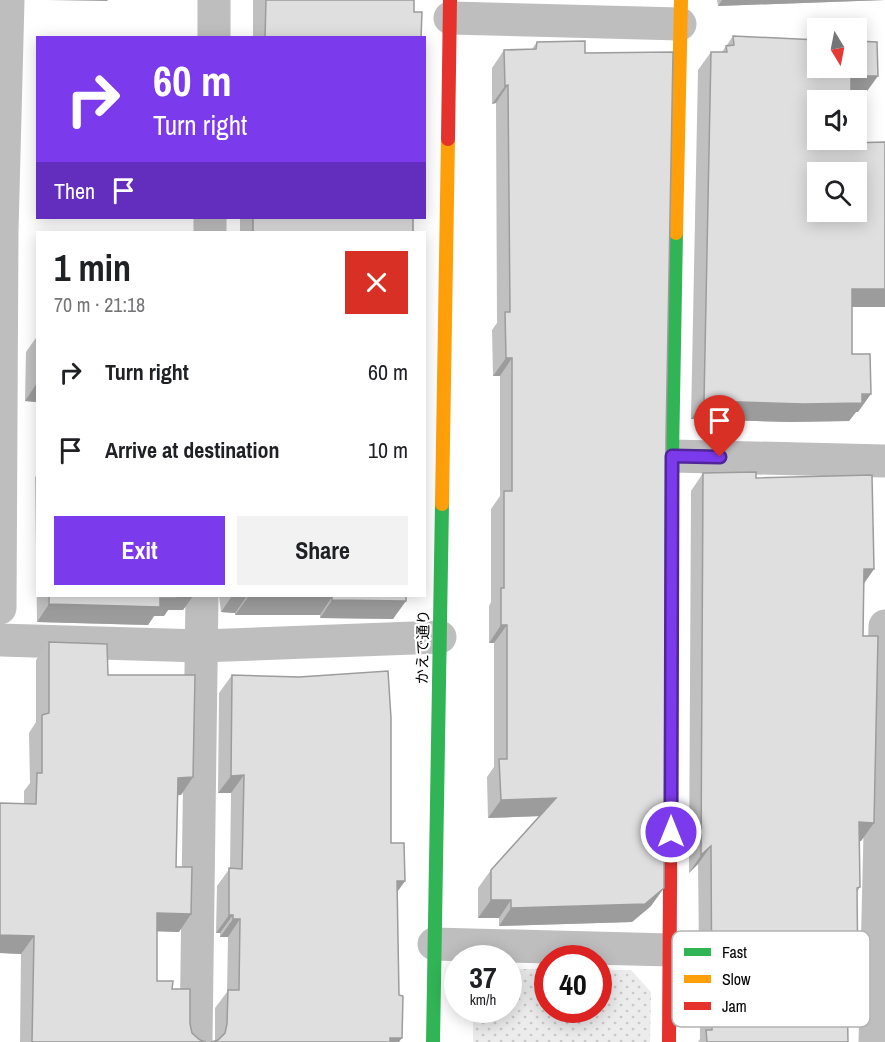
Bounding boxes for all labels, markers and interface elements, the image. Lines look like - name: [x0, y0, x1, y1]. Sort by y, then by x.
- north arrow: [807, 18, 867, 78]
- map controls: [807, 18, 867, 222]
- text: 60 m: [153, 53, 232, 109]
- icon: right: [54, 60, 132, 138]
- button: sound: [807, 90, 867, 150]
- text: Turn right: [153, 107, 247, 143]
- button: search: [807, 162, 867, 222]
- icon: arrive: [107, 174, 140, 207]
- text: Then: [54, 176, 95, 206]
- text: 1 min: [54, 244, 131, 292]
- button: close: [345, 251, 408, 314]
- text: 70 m · 21:18: [54, 291, 145, 318]
- icon: right: [54, 356, 87, 389]
- text: Turn right: [105, 357, 189, 387]
- text: 60 m: [368, 357, 408, 387]
- pin: [694, 395, 745, 457]
- icon: arrive: [703, 404, 736, 437]
- icon: arrive: [54, 434, 87, 467]
- text: Arrive at destination: [105, 435, 279, 465]
- text: 10 m: [368, 435, 408, 465]
- button: Exit: [54, 516, 225, 585]
- button: Share: [237, 516, 408, 585]
- street label: かえで通り: [411, 610, 434, 684]
- position arrow: [639, 800, 703, 864]
- legend: [672, 931, 870, 1027]
- text: Fast: [722, 941, 747, 963]
- speed limit sign: 40: [534, 945, 612, 1023]
- text: 37: [469, 957, 497, 997]
- text: Slow: [722, 968, 751, 990]
- text: km/h: [470, 989, 496, 1010]
- text: Jam: [722, 995, 747, 1017]

